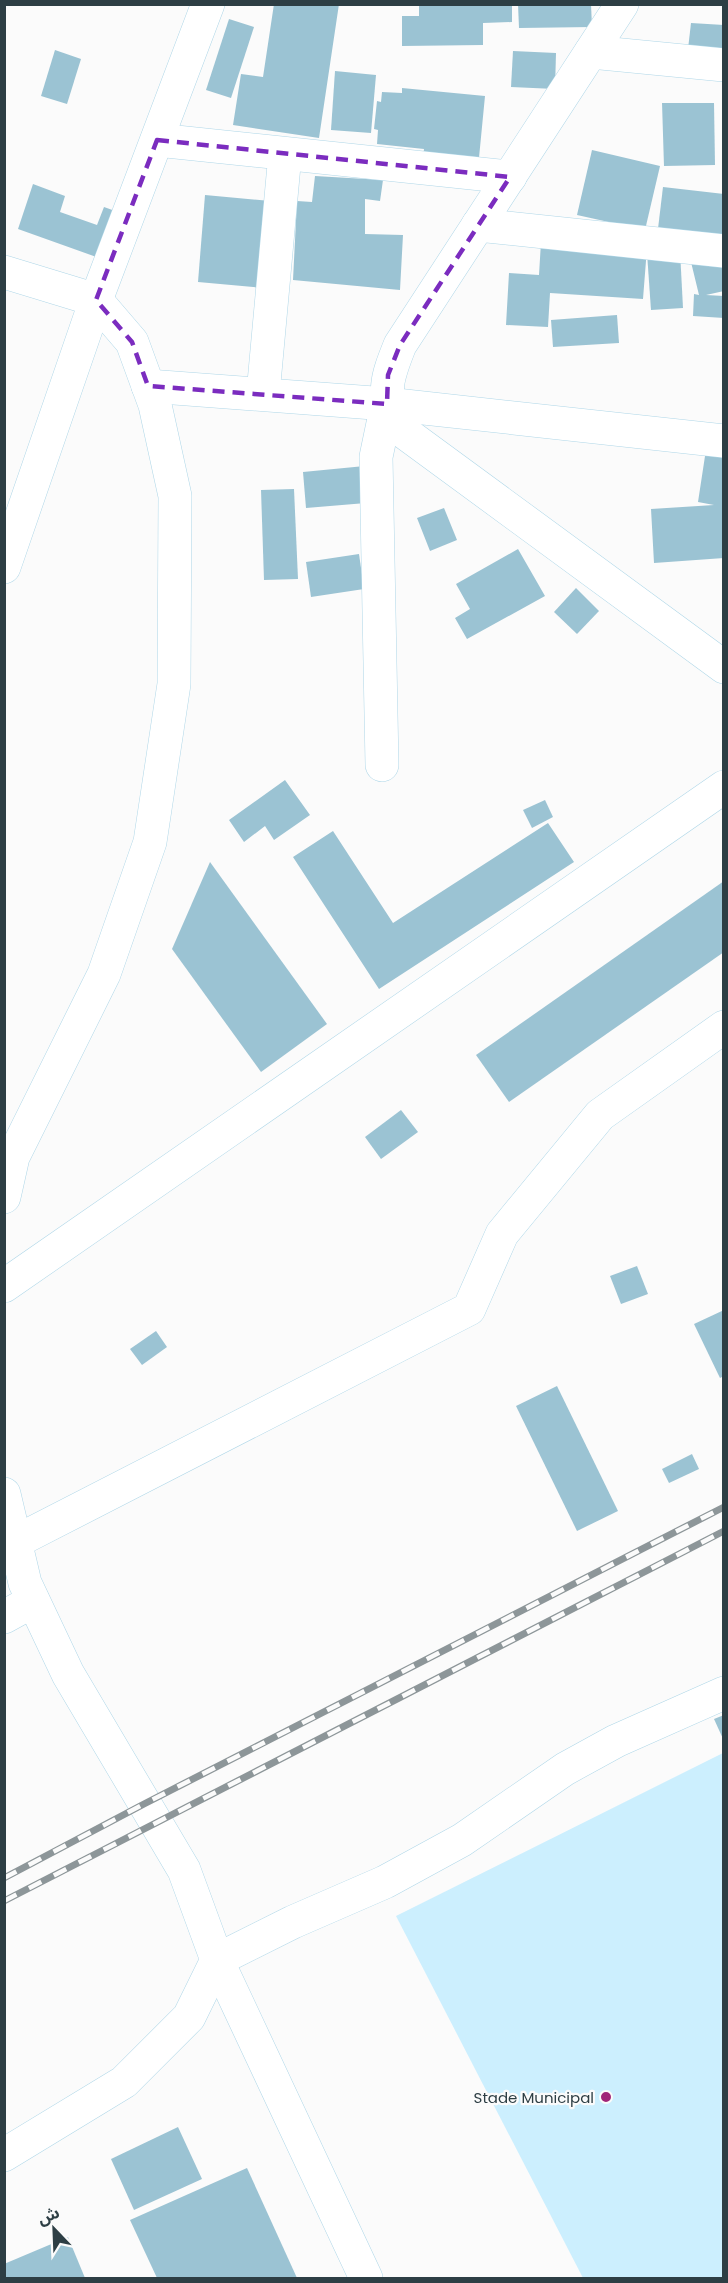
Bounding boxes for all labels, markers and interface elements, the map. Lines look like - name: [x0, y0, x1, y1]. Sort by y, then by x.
- place label: Stade Municipal: [474, 2087, 594, 2108]
- marker: Stade Municipal: [599, 2090, 613, 2104]
- north arrow: [24, 2199, 84, 2259]
- text: ش: [34, 2201, 63, 2231]

